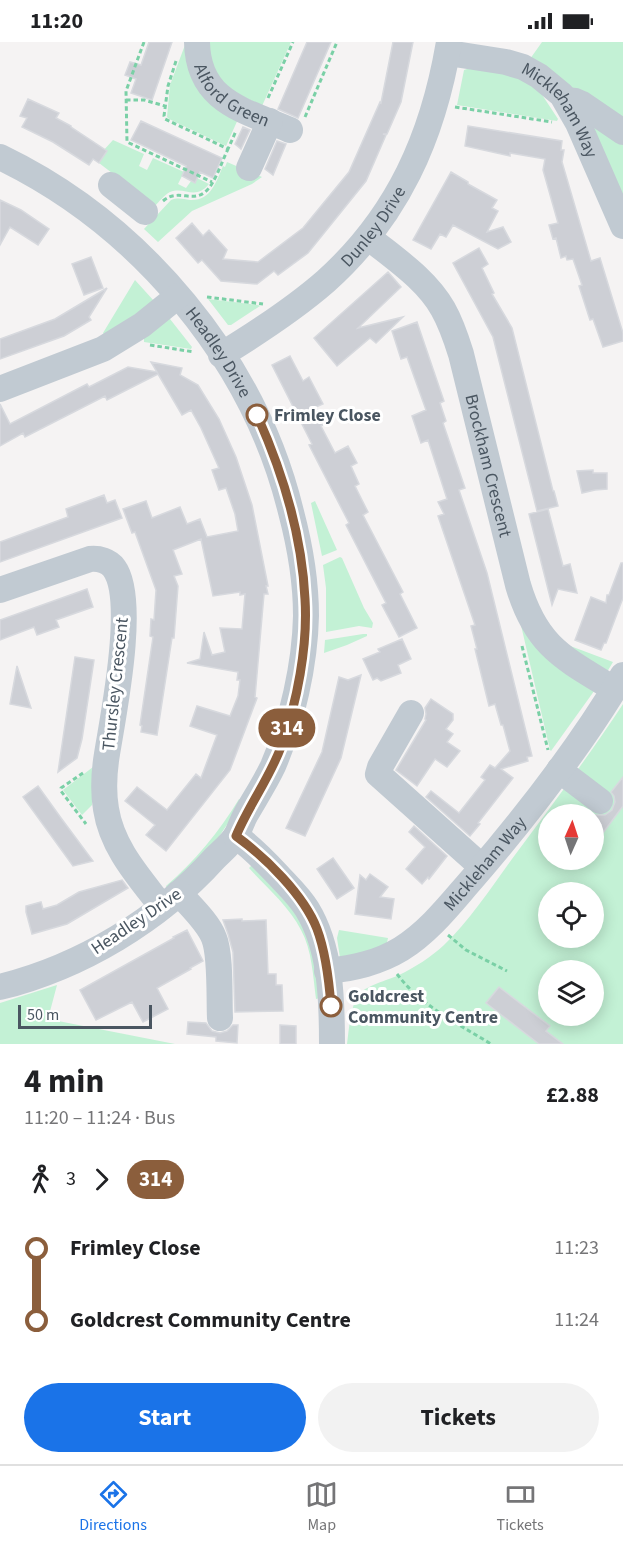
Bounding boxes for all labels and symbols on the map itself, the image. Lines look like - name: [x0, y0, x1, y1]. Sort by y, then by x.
- street label: Mickleham Way: [517, 57, 604, 162]
- street label: Alford Green: [187, 60, 273, 133]
- street label: Dunley Drive: [335, 182, 412, 273]
- street label: Headley Drive: [179, 302, 257, 402]
- street label: Brockham Crescent: [458, 391, 518, 540]
- place label: Frimley Close: [274, 403, 381, 428]
- marker: Frimley Close: [246, 404, 268, 426]
- street label: Thursley Crescent: [96, 616, 135, 752]
- line badge: 314: [252, 708, 322, 748]
- north arrow: [538, 804, 604, 870]
- street label: Mickleham Way: [438, 811, 533, 917]
- street label: Headley Drive: [86, 882, 186, 961]
- place label: Goldcrest Community Centre: [348, 984, 498, 1030]
- marker: Goldcrest Community Centre: [320, 995, 342, 1017]
- scale bar: [18, 1002, 152, 1030]

